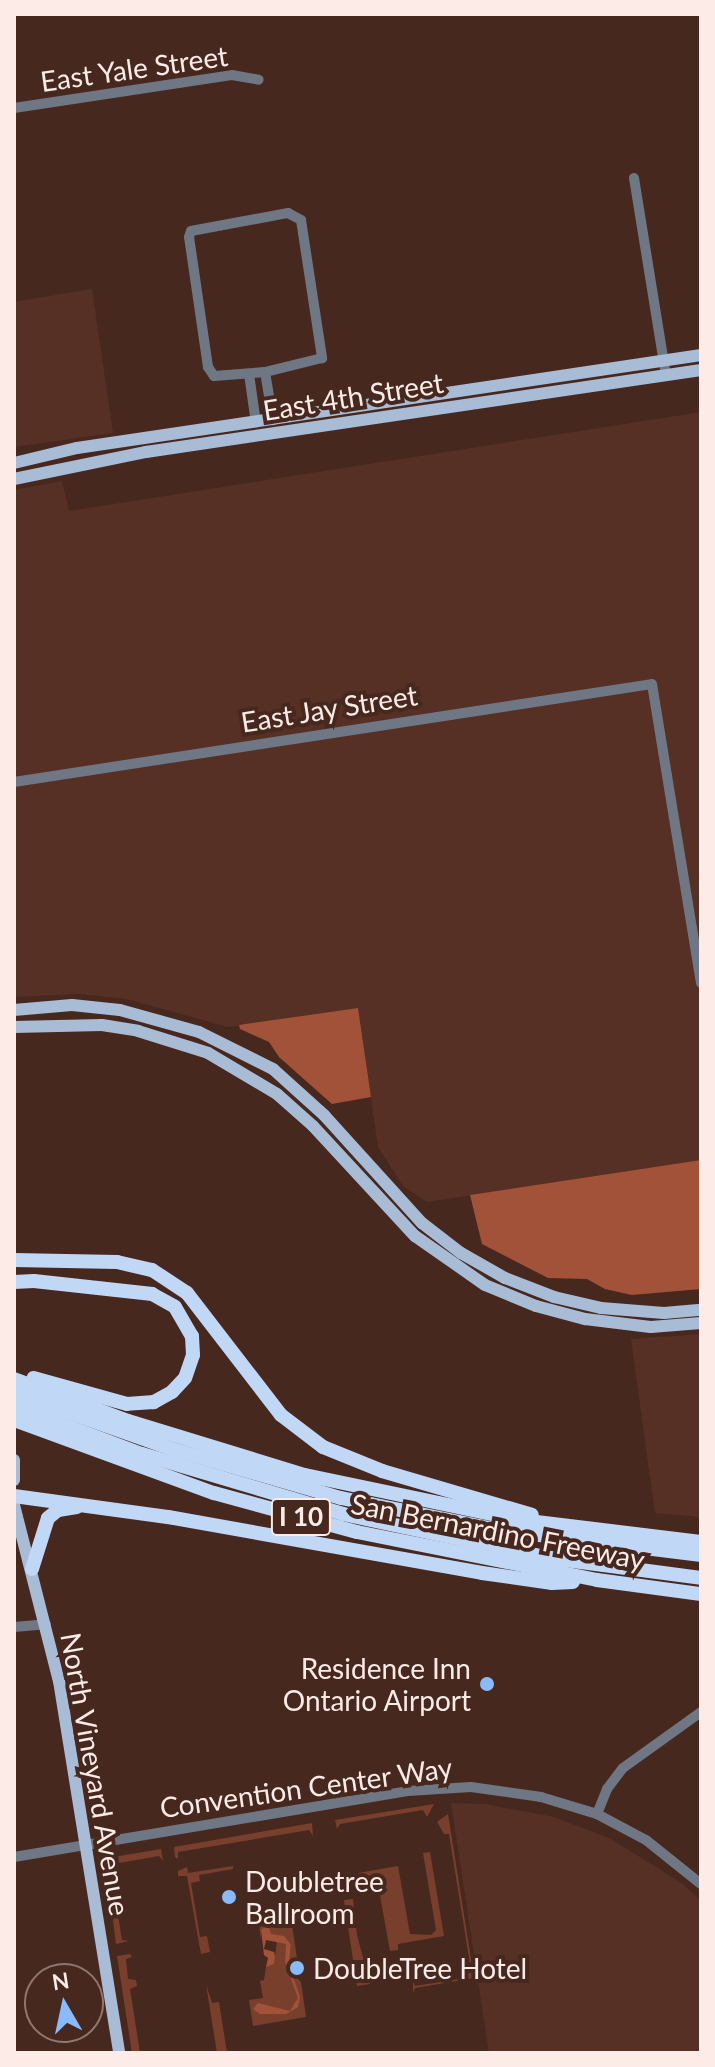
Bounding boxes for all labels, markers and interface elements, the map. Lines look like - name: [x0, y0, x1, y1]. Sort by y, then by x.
- street label: East Yale Street: [38, 38, 230, 98]
- street label: East 4th Street: [260, 365, 446, 427]
- street label: East Jay Street: [238, 677, 420, 739]
- street label: San Bernardino Freeway: [348, 1486, 648, 1576]
- road number: I 10: [269, 1495, 333, 1539]
- street label: North Vineyard Avenue: [54, 1629, 138, 1919]
- place label: Residence Inn Ontario Airport: [282, 1651, 471, 1717]
- marker: Residence Inn Ontario Airport: [478, 1675, 496, 1693]
- street label: Convention Center Way: [157, 1750, 455, 1824]
- place label: Doubletree Ballroom: [245, 1864, 384, 1930]
- marker: Doubletree Ballroom: [220, 1888, 238, 1906]
- place label: DoubleTree Hotel: [313, 1951, 527, 1985]
- marker: DoubleTree Hotel: [288, 1959, 306, 1977]
- north arrow: [24, 1963, 104, 2043]
- text: N: [50, 1966, 71, 1995]

